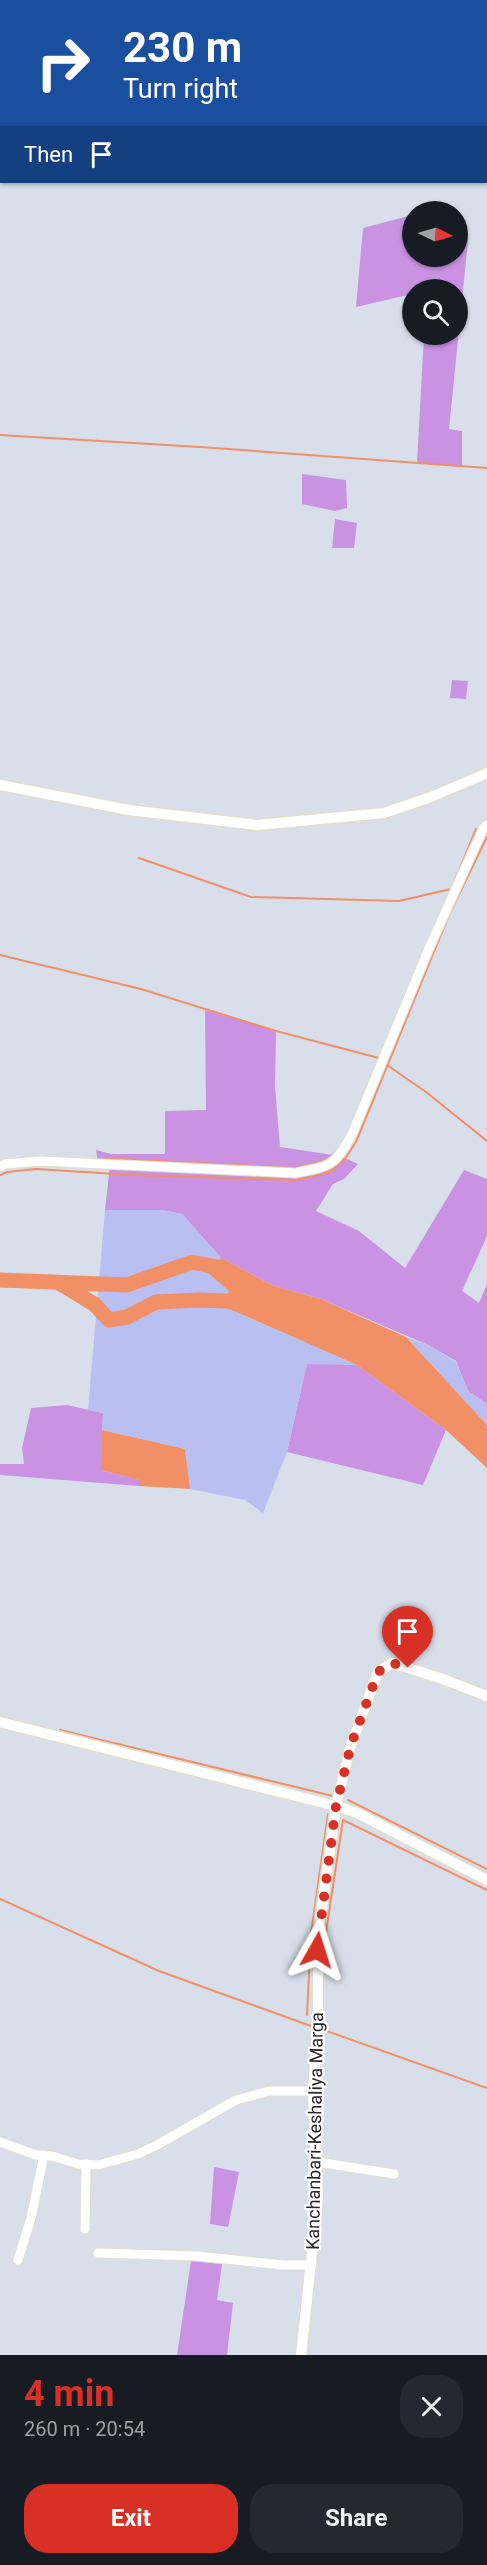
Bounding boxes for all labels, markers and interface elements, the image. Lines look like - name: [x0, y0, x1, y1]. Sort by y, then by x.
- text: 230 m: [123, 23, 242, 72]
- icon: right: [24, 24, 102, 102]
- text: Turn right: [123, 73, 238, 105]
- icon: arrive: [85, 138, 118, 171]
- text: Then: [24, 142, 73, 167]
- north arrow: [402, 201, 468, 267]
- map controls: [402, 201, 468, 345]
- button: search: [402, 279, 468, 345]
- pin: [382, 1606, 433, 1668]
- icon: arrive: [391, 1615, 424, 1648]
- position arrow: [285, 1918, 349, 1982]
- street label: Kanchanbari-Keshaliya Marga: [302, 2012, 327, 2250]
- text: 4 min: [24, 2373, 115, 2415]
- button: close: [400, 2375, 463, 2438]
- text: 260 m · 20:54: [24, 2417, 145, 2441]
- button: Exit: [24, 2484, 238, 2553]
- button: Share: [250, 2484, 463, 2553]

